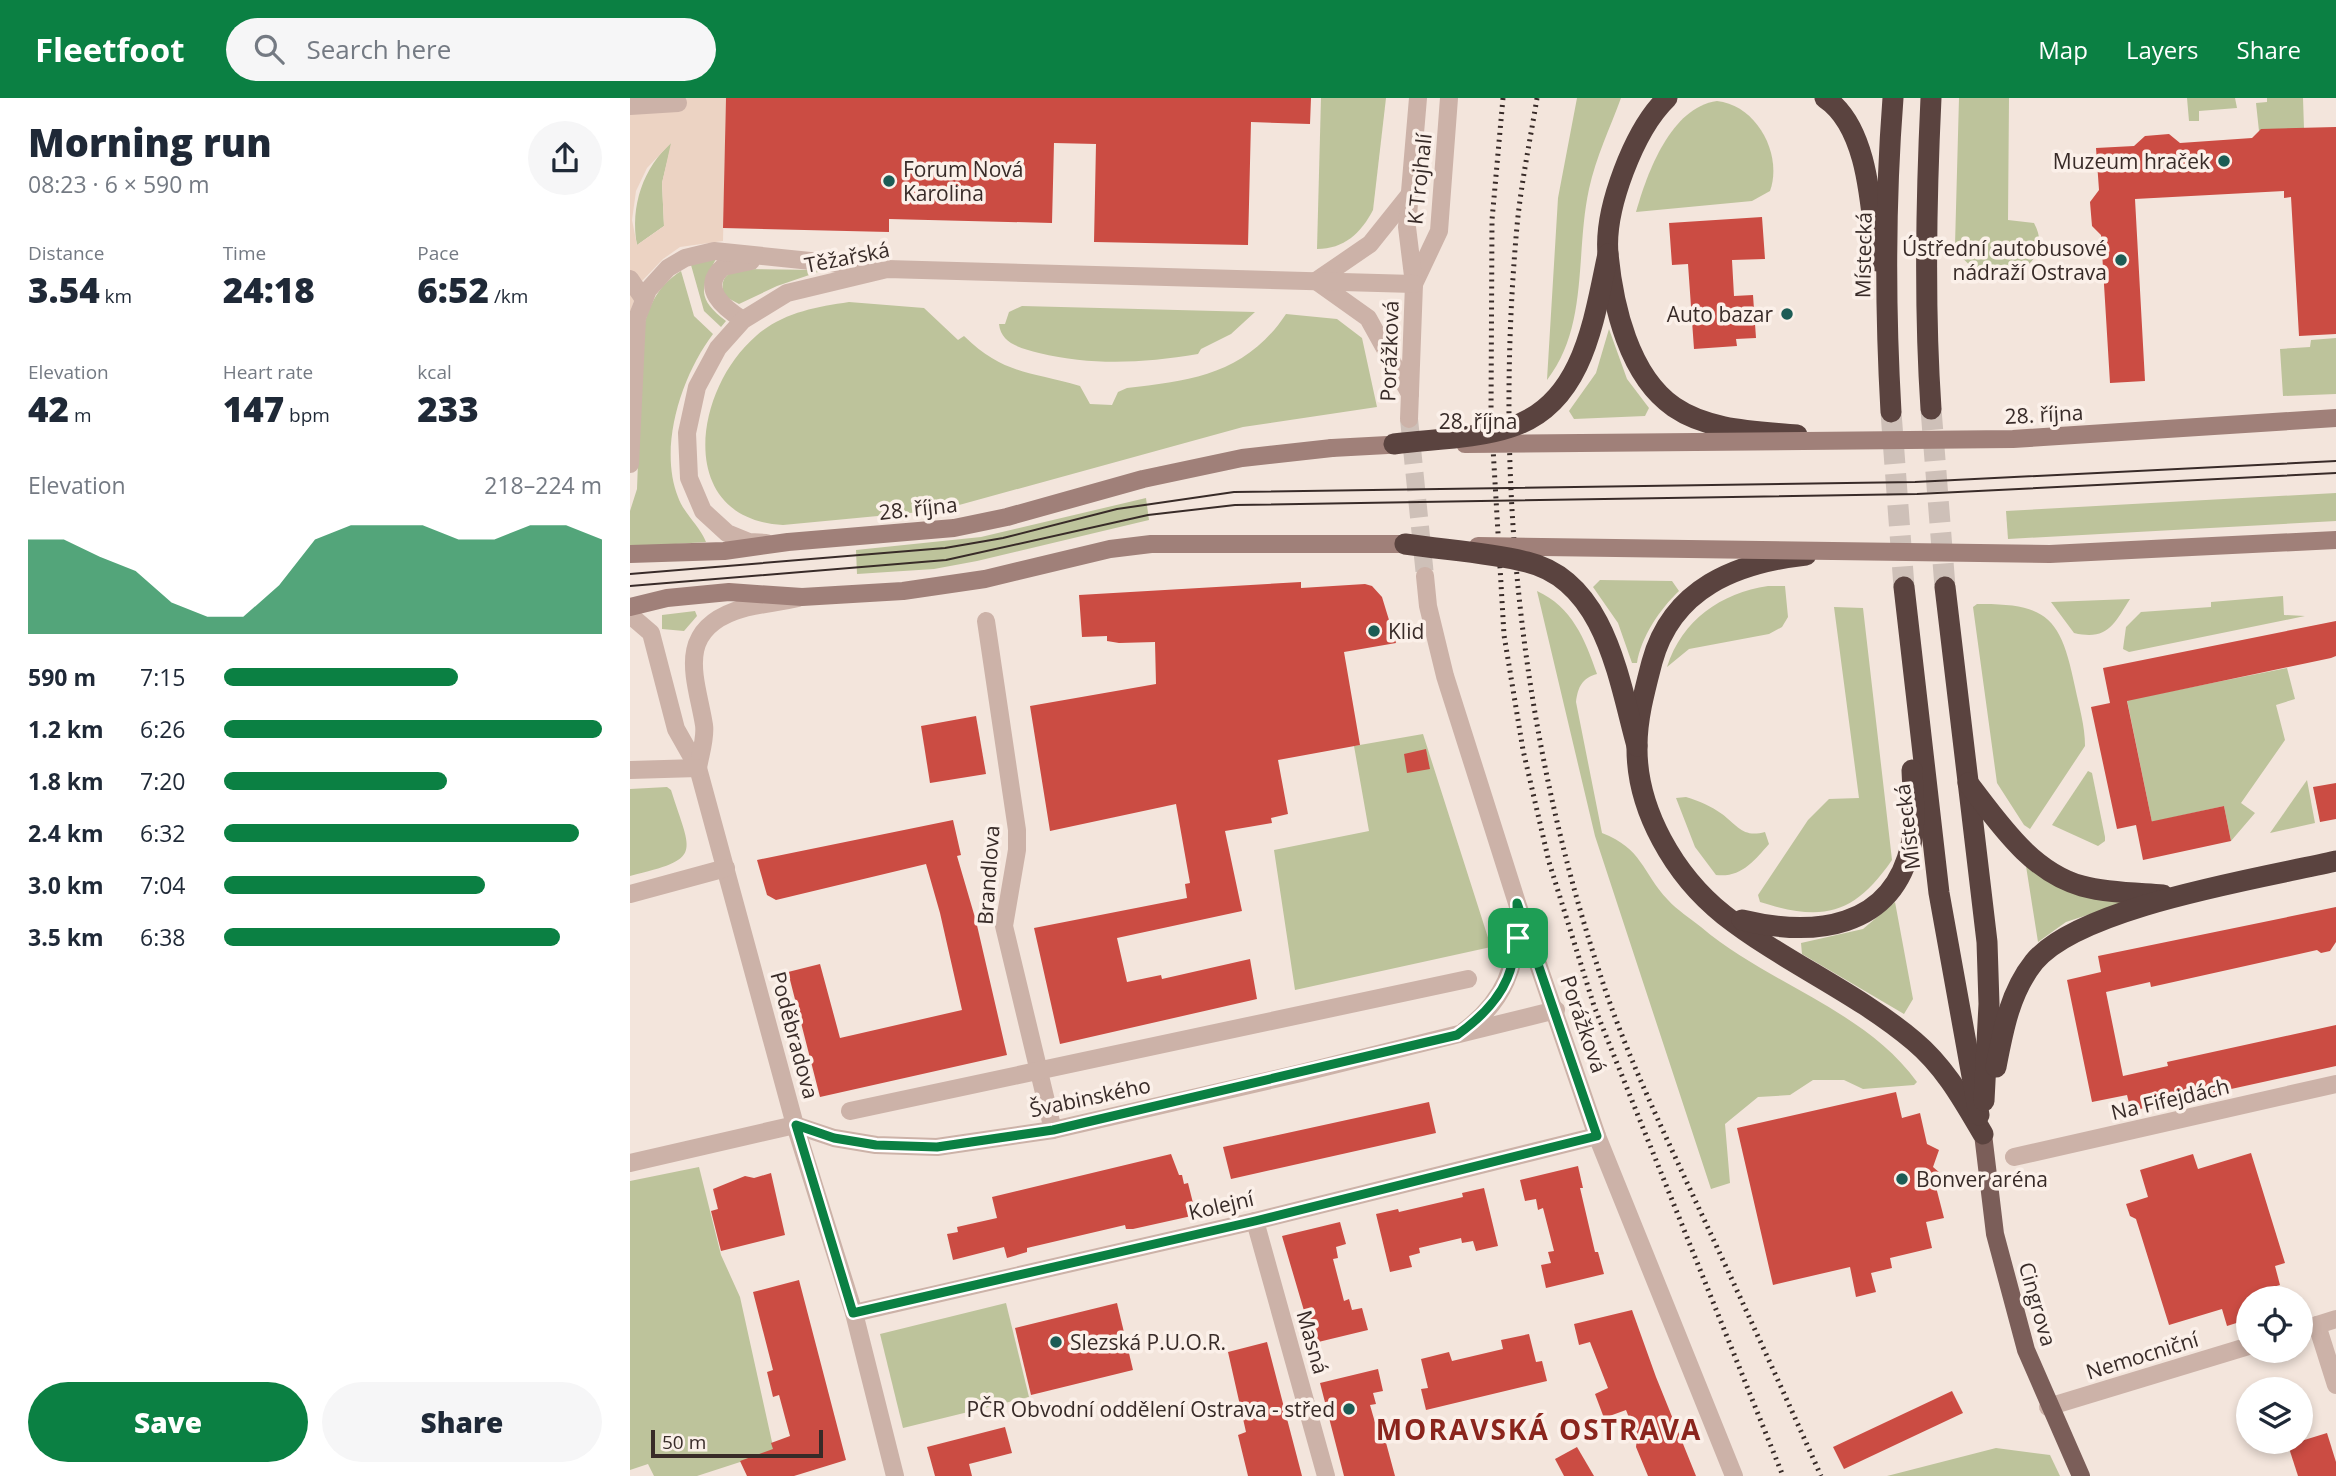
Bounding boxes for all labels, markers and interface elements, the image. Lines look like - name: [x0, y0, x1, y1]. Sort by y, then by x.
- search box: [226, 18, 716, 81]
- text: Fleetfoot: [35, 27, 184, 72]
- icon: search: [250, 30, 288, 68]
- text: Search here: [306, 31, 451, 67]
- text: Map: [2038, 33, 2088, 66]
- text: Layers: [2126, 33, 2199, 66]
- text: Share: [2237, 33, 2301, 66]
- text: Morning run: [28, 116, 272, 168]
- button: share: [528, 121, 602, 195]
- street label: K Trojhalí: [1400, 131, 1438, 226]
- place label: Muzeum hraček: [2053, 147, 2210, 175]
- marker: Muzeum hraček: [2216, 153, 2232, 169]
- place label: Forum Nová Karolina: [903, 155, 1023, 207]
- text: 08:23 · 6 × 590 m: [28, 168, 210, 200]
- marker: Forum Nová Karolina: [881, 173, 897, 189]
- street label: Místecká: [1848, 212, 1878, 298]
- place label: Ústřední autobusové nádraží Ostrava: [1902, 234, 2107, 286]
- street label: Těžařská: [802, 235, 892, 279]
- text: Distance: [28, 240, 104, 266]
- text: Time: [223, 240, 266, 266]
- text: Pace: [417, 240, 459, 266]
- marker: Ústřední autobusové nádraží Ostrava: [2113, 252, 2129, 268]
- text: 3.54: [28, 266, 100, 313]
- text: 24:18: [223, 266, 315, 313]
- text: 6:52: [417, 266, 489, 313]
- text: km: [100, 283, 132, 309]
- text: /km: [489, 283, 528, 309]
- street label: Porážková: [1373, 300, 1405, 402]
- place label: Auto bazar: [1667, 300, 1773, 328]
- marker: Auto bazar: [1779, 306, 1795, 322]
- text: Elevation: [28, 359, 109, 385]
- text: Heart rate: [223, 359, 313, 385]
- text: kcal: [417, 359, 452, 385]
- text: 42: [28, 385, 69, 432]
- text: 147: [223, 385, 284, 432]
- text: 233: [417, 385, 479, 432]
- street label: 28. října: [2004, 398, 2084, 430]
- text: m: [69, 402, 92, 428]
- text: bpm: [284, 402, 330, 428]
- street label: 28. října: [1439, 407, 1517, 435]
- text: Elevation: [28, 469, 126, 501]
- text: 218–224 m: [484, 469, 602, 501]
- street label: 28. října: [877, 490, 959, 526]
- place label: Klid: [1388, 617, 1424, 645]
- marker: Klid: [1366, 623, 1382, 639]
- text: 590 m: [28, 661, 96, 693]
- text: 7:15: [140, 661, 186, 693]
- text: 1.2 km: [28, 713, 104, 745]
- text: 6:26: [140, 713, 186, 745]
- text: 1.8 km: [28, 765, 104, 797]
- text: 7:20: [140, 765, 186, 797]
- street label: Místecká: [1888, 782, 1926, 872]
- text: 2.4 km: [28, 817, 104, 849]
- text: 6:32: [140, 817, 186, 849]
- street label: Brandlova: [971, 824, 1005, 926]
- text: 3.0 km: [28, 869, 104, 901]
- text: 7:04: [140, 869, 186, 901]
- pin: [1488, 908, 1548, 968]
- icon: arrive: [1499, 919, 1537, 957]
- text: 3.5 km: [28, 921, 104, 953]
- text: 6:38: [140, 921, 186, 953]
- street label: Poděbradova: [765, 968, 825, 1102]
- street label: Porážková: [1554, 972, 1614, 1076]
- street label: Švabinského: [1027, 1071, 1153, 1123]
- street label: Na Fifejdách: [2108, 1072, 2232, 1126]
- place label: Bonver aréna: [1916, 1165, 2048, 1193]
- marker: Bonver aréna: [1894, 1171, 1910, 1187]
- street label: Kolejní: [1186, 1184, 1257, 1226]
- street label: Cingrova: [2013, 1259, 2063, 1349]
- map controls: [2236, 1286, 2313, 1454]
- button: locate: [2236, 1286, 2313, 1363]
- street label: Masná: [1291, 1307, 1335, 1377]
- street label: Nemocniční: [2082, 1324, 2202, 1385]
- place label: Slezská P.U.O.R.: [1070, 1328, 1226, 1356]
- marker: Slezská P.U.O.R.: [1048, 1334, 1064, 1350]
- button: layers: [2236, 1377, 2313, 1454]
- button: Save: [28, 1382, 308, 1462]
- button: Share: [322, 1382, 602, 1462]
- place label: PČR Obvodní oddělení Ostrava - střed: [966, 1395, 1335, 1423]
- marker: PČR Obvodní oddělení Ostrava - střed: [1341, 1401, 1357, 1417]
- district label: MORAVSKÁ OSTRAVA: [1376, 1410, 1702, 1448]
- scale bar: [651, 1427, 822, 1459]
- text: 50 m: [662, 1429, 706, 1455]

